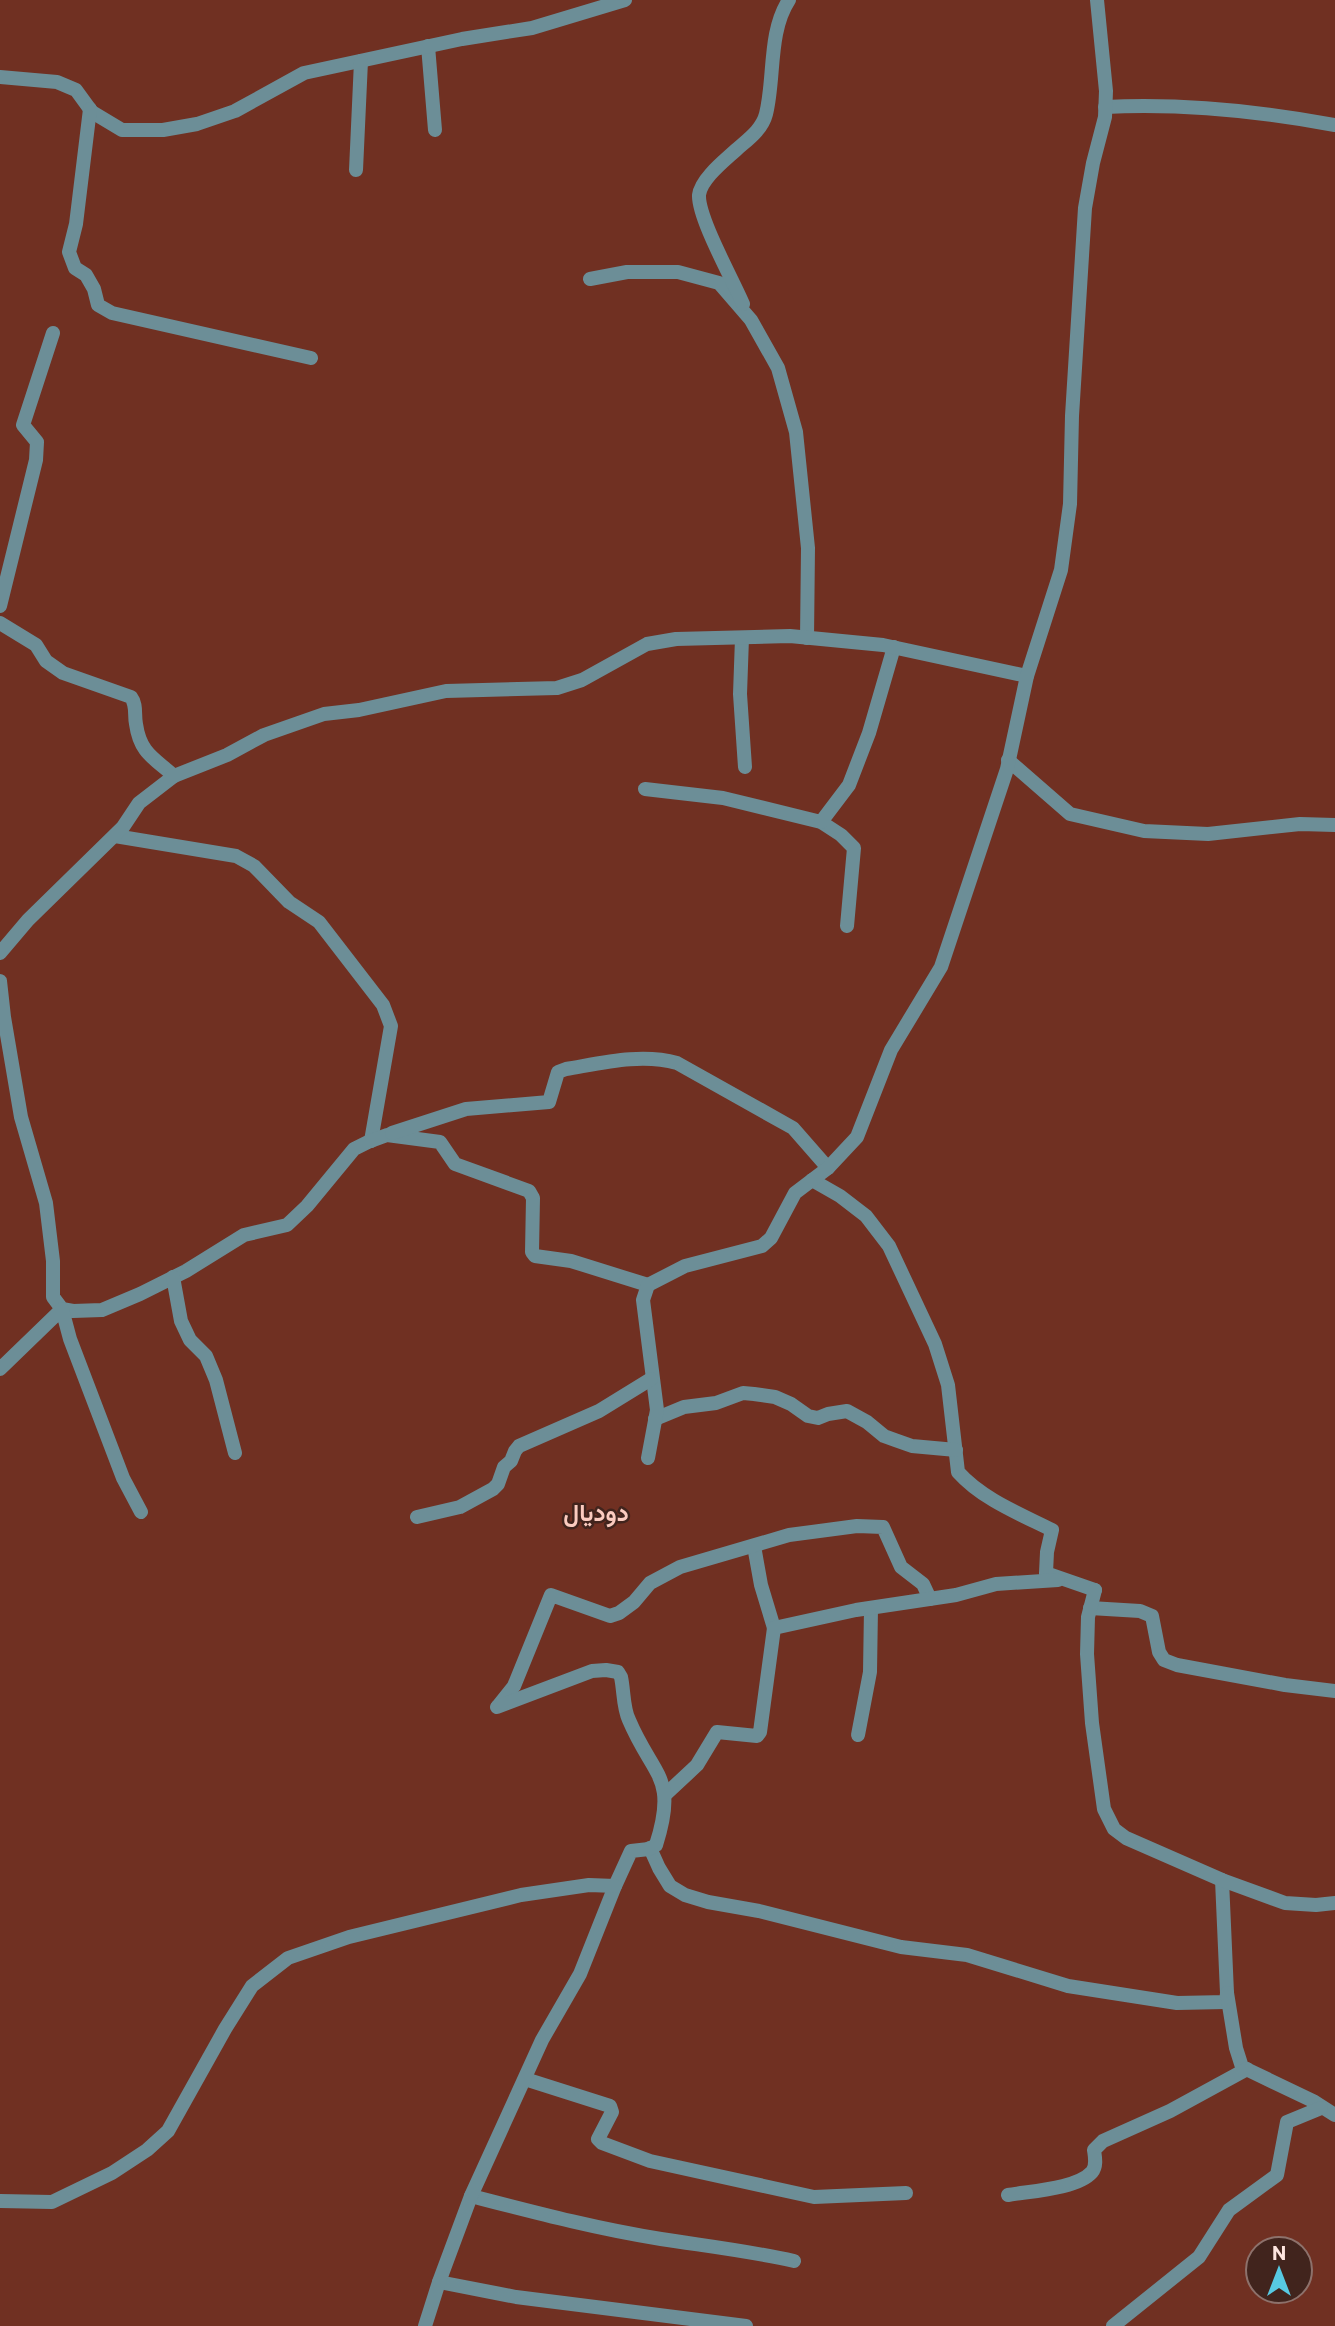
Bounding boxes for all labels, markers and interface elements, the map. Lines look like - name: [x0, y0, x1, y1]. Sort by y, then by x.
- district label: دودیال: [563, 1497, 629, 1528]
- north arrow: [1244, 2235, 1314, 2305]
- text: N: [1272, 2241, 1286, 2264]

